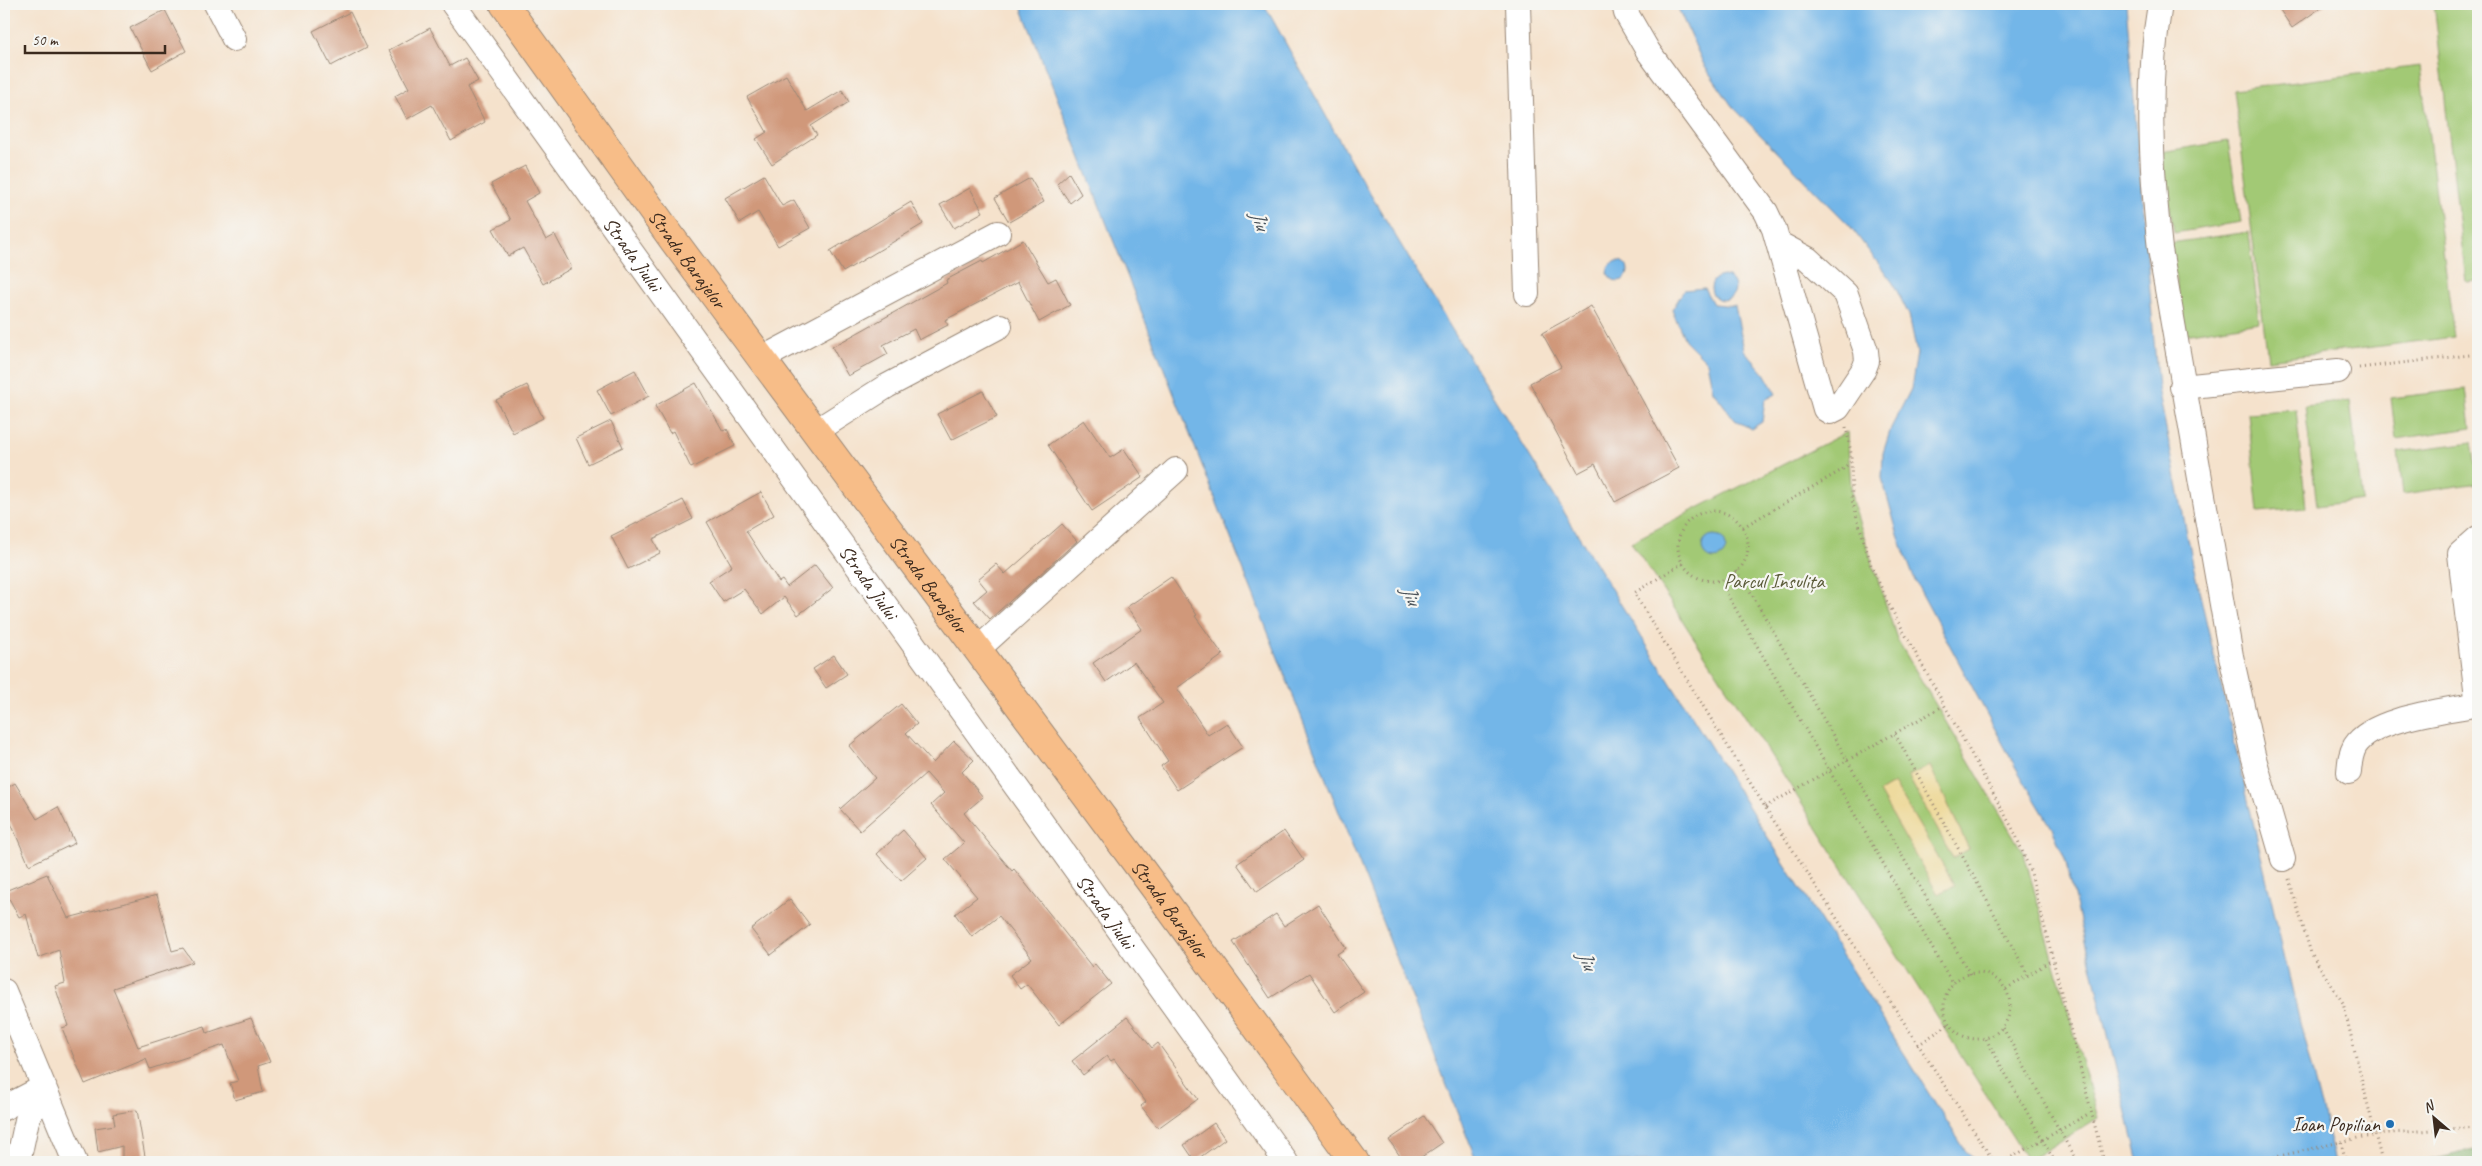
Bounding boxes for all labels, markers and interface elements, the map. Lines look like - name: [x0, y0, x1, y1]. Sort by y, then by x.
- scale bar: [25, 22, 165, 54]
- text: 50 m: [32, 31, 59, 50]
- street label: Strada Barajelor: [643, 205, 733, 314]
- water label: Jiu: [1244, 205, 1277, 236]
- street label: Strada Jiului: [598, 212, 669, 298]
- street label: Strada Barajelor: [884, 530, 975, 640]
- street label: Strada Jiului: [834, 540, 905, 626]
- park label: Parcul Insulița: [1724, 569, 1826, 594]
- water label: Jiu: [1394, 579, 1428, 612]
- street label: Strada Barajelor: [1126, 855, 1216, 965]
- street label: Strada Jiului: [1071, 870, 1142, 955]
- water label: Jiu: [1570, 944, 1604, 977]
- north arrow: [2410, 1094, 2460, 1144]
- text: N: [2420, 1096, 2438, 1117]
- place label: Ioan Popilian: [2292, 1112, 2381, 1137]
- marker: Ioan Popilian: [2384, 1118, 2396, 1130]

